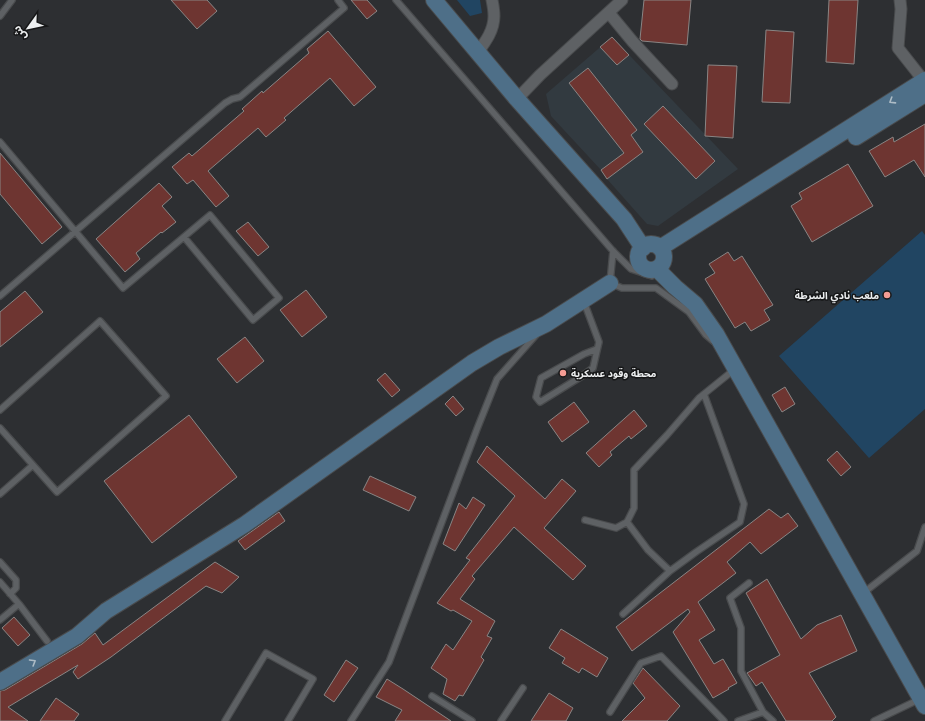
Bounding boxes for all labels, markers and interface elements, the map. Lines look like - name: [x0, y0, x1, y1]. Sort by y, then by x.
- north arrow: [8, 8, 48, 48]
- text: ش: [10, 23, 30, 44]
- one-way arrow: [889, 96, 896, 104]
- place label: ملعب نادي الشرطة: [795, 289, 879, 304]
- marker: ملعب نادي الشرطة: [882, 290, 892, 300]
- place label: محطة وقود عسكرية: [571, 367, 657, 380]
- marker: محطة وقود عسكرية: [558, 368, 568, 378]
- one-way arrow: [29, 659, 36, 666]

